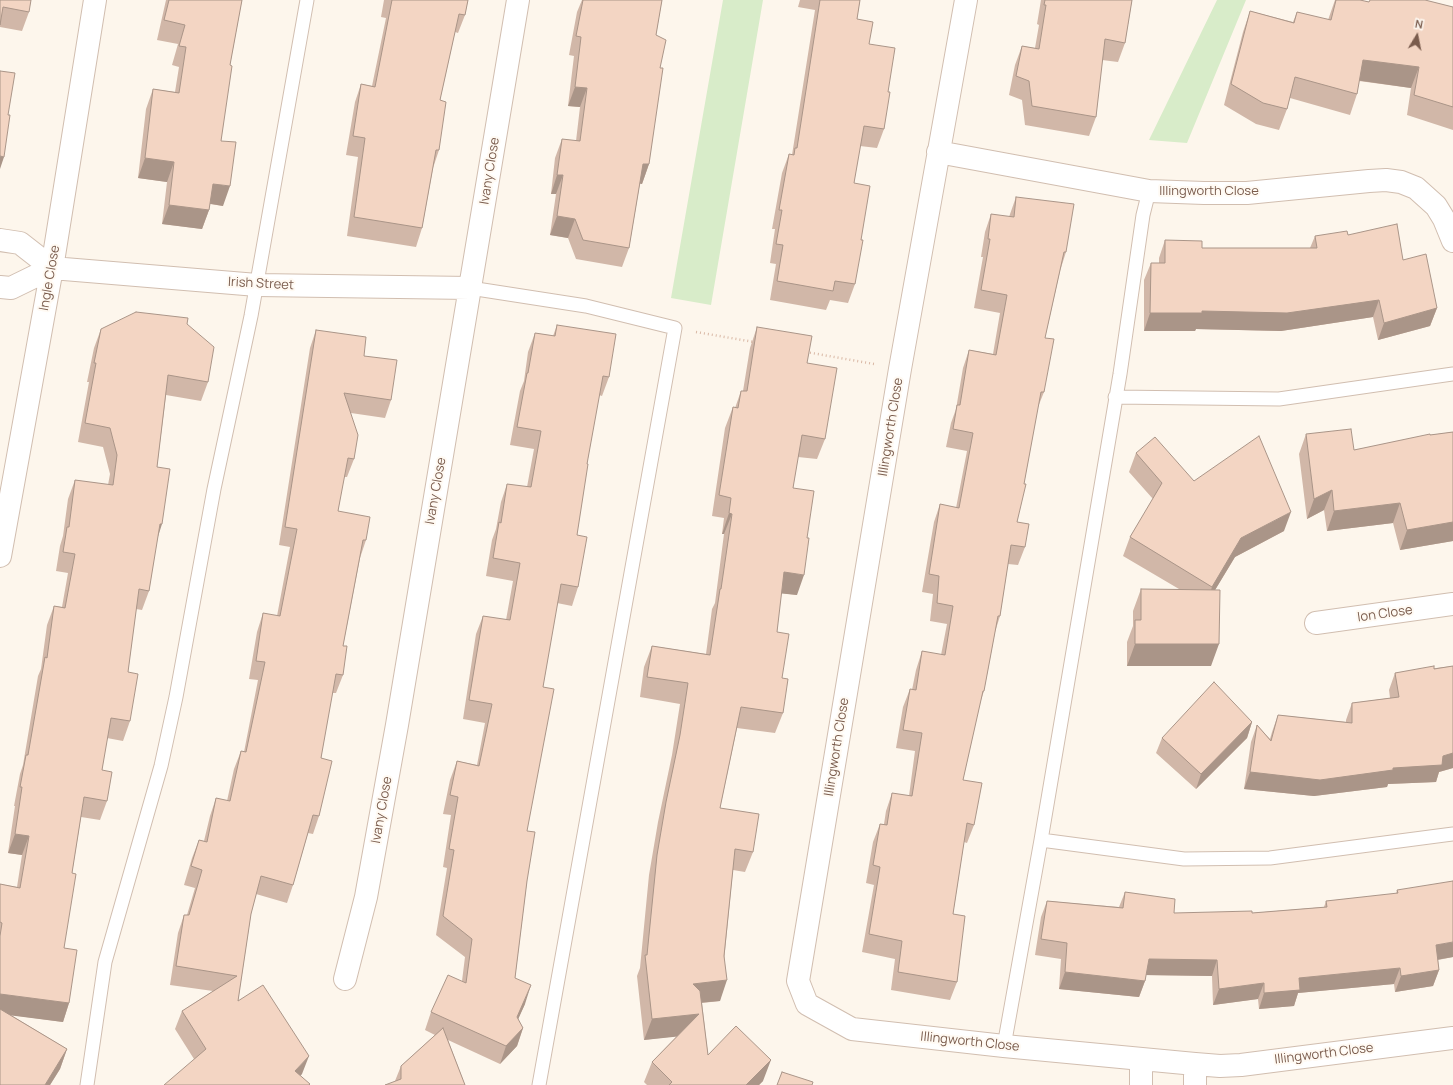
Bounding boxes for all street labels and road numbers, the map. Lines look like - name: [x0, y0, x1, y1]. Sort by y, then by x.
- street label: Ivany Close: [477, 136, 503, 206]
- street label: Illingworth Close: [1159, 183, 1259, 199]
- street label: Ingle Close: [37, 244, 63, 312]
- street label: Irish Street: [228, 274, 294, 294]
- street label: Illingworth Close: [876, 377, 906, 477]
- street label: Ivany Close: [422, 456, 450, 526]
- street label: Ion Close: [1356, 602, 1414, 626]
- street label: Illingworth Close: [822, 697, 852, 797]
- street label: Ivany Close: [368, 775, 396, 845]
- street label: Illingworth Close: [920, 1029, 1020, 1055]
- street label: Illingworth Close: [1274, 1040, 1374, 1068]

